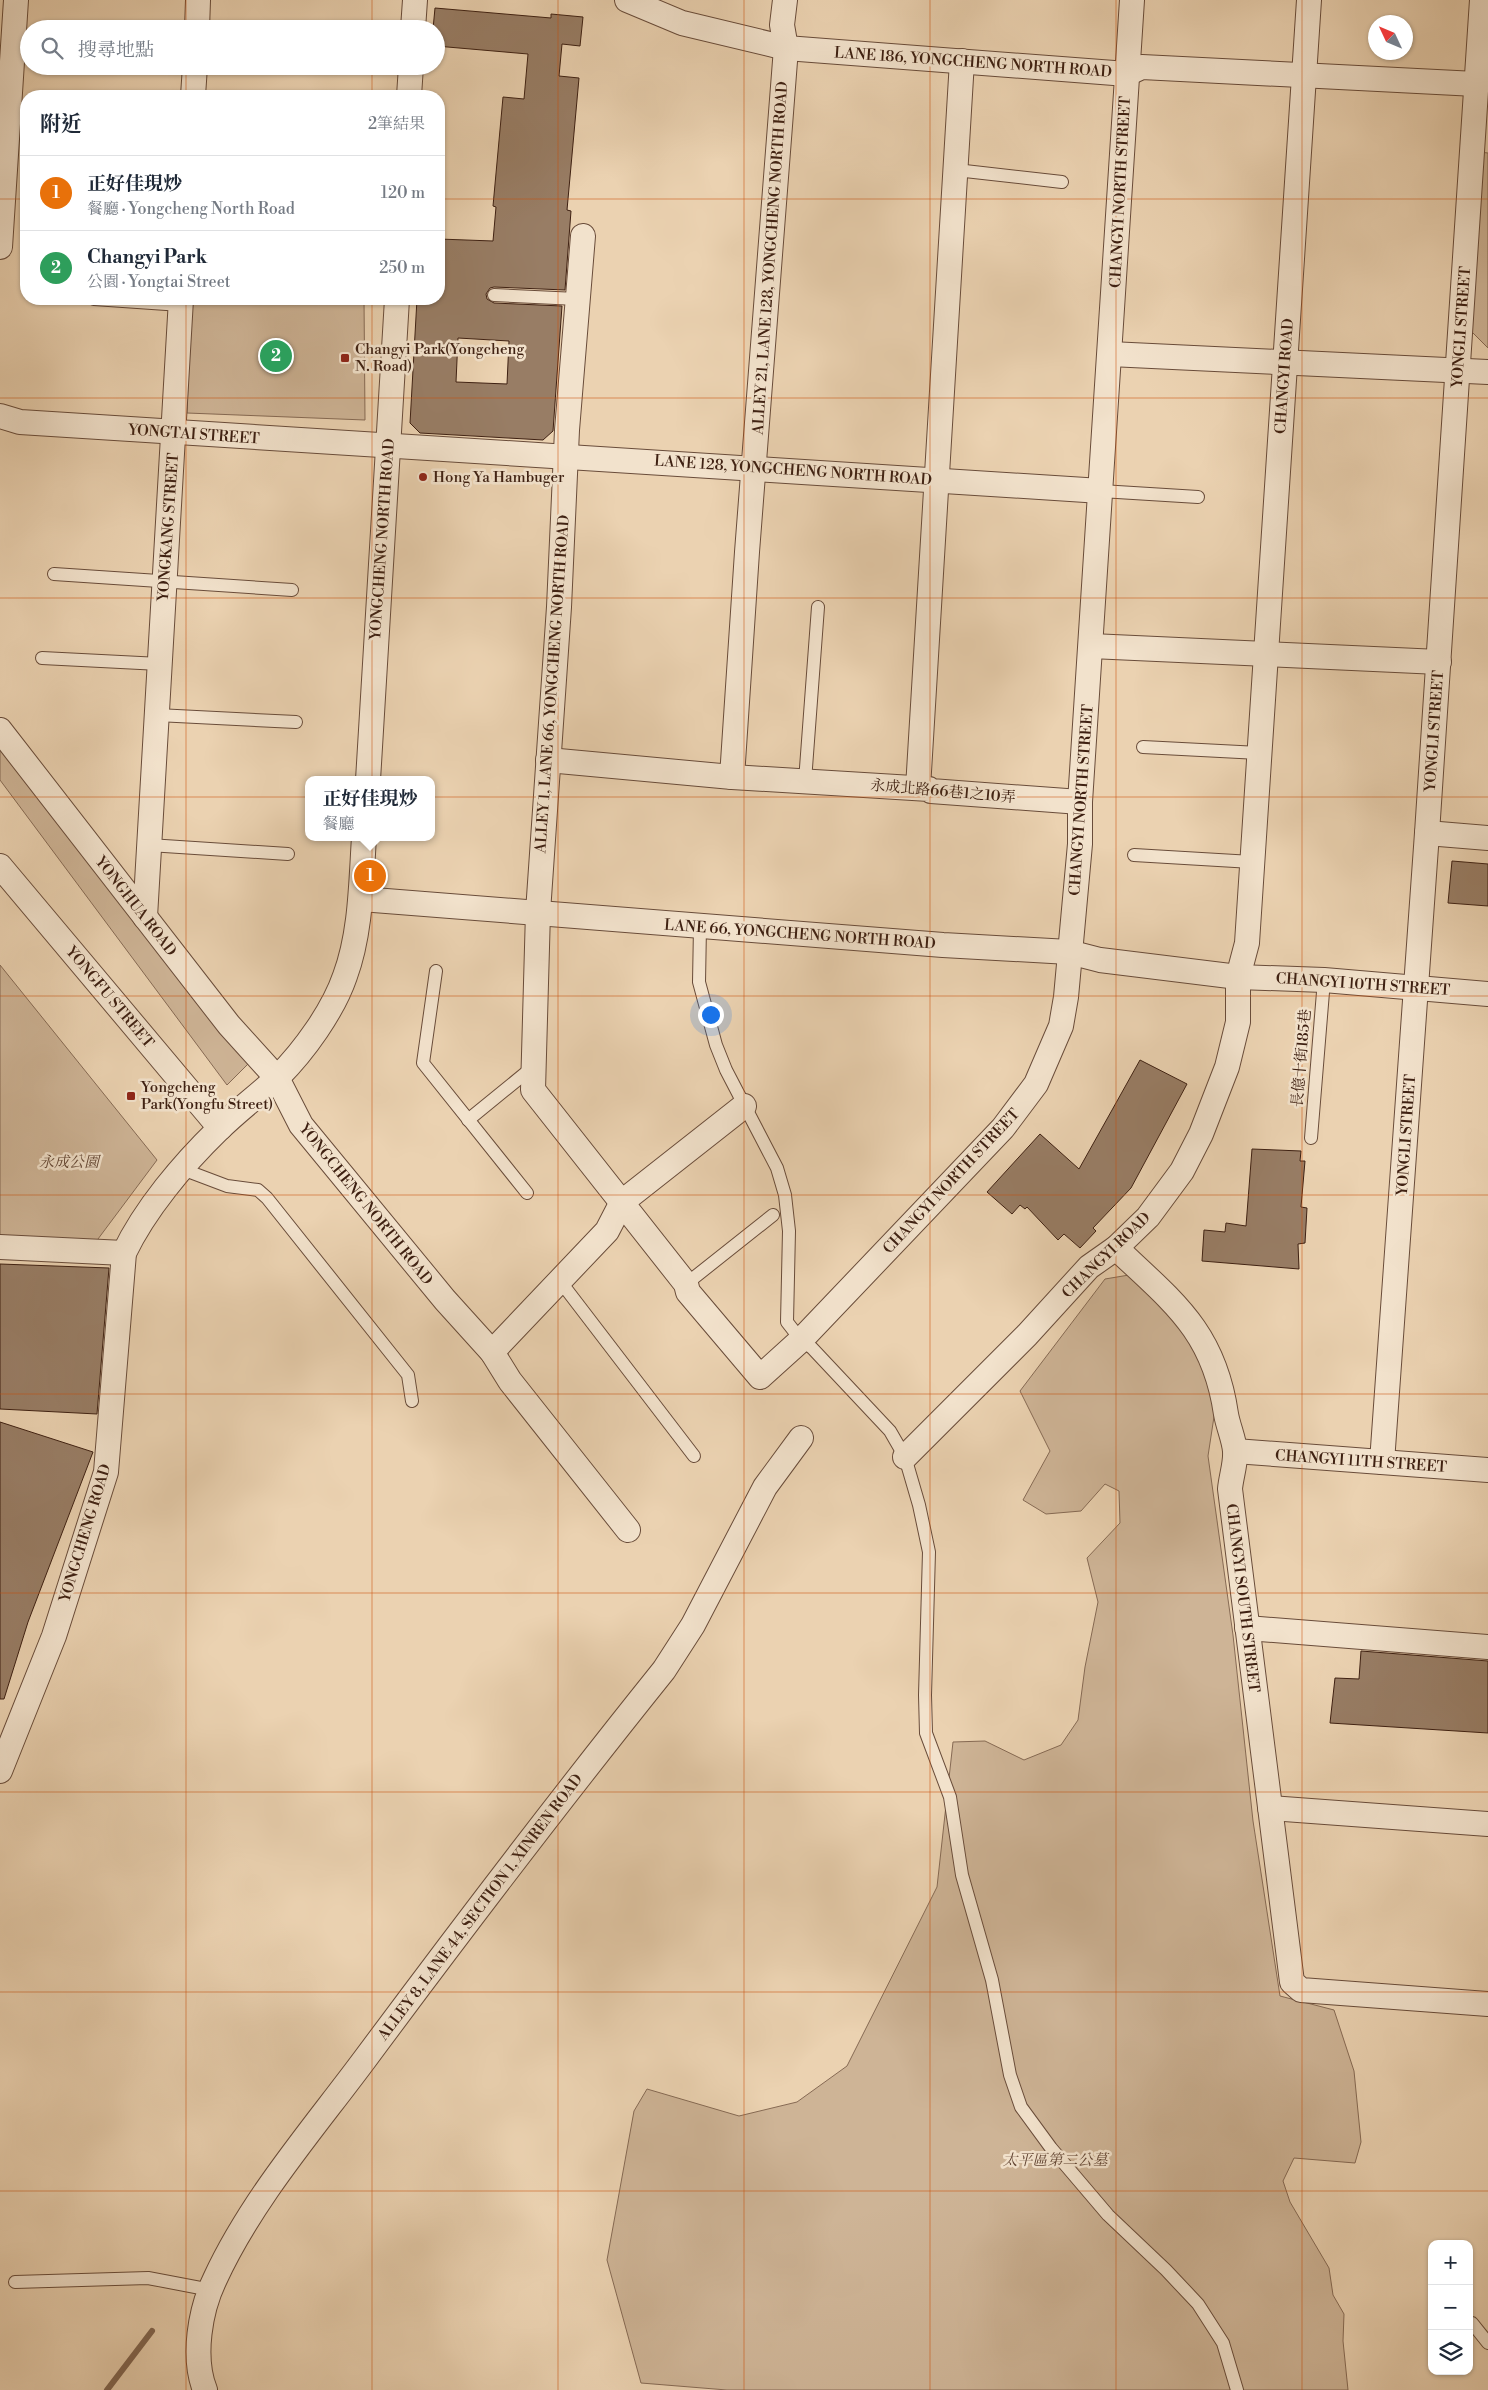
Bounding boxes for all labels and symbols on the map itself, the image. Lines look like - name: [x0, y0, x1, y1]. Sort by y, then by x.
- north arrow: [1368, 15, 1413, 60]
- street label: LANE 186, YONGCHENG NORTH ROAD: [833, 43, 1113, 82]
- street label: ALLEY 21, LANE 128, YONGCHENG NORTH ROAD: [749, 81, 792, 436]
- street label: CHANGYI NORTH STREET: [1106, 95, 1135, 288]
- street label: YONGLI STREET: [1448, 265, 1475, 389]
- street label: CHANGYI ROAD: [1271, 318, 1298, 435]
- pin: 2: [260, 337, 292, 375]
- place label: Changyi Park(Yongcheng N. Road): [355, 340, 524, 376]
- marker: Changyi Park(Yongcheng N. Road): [339, 352, 351, 364]
- street label: YONGTAI STREET: [127, 420, 261, 449]
- street label: YONGCHENG NORTH ROAD: [366, 438, 399, 642]
- street label: LANE 128, YONGCHENG NORTH ROAD: [653, 451, 933, 490]
- street label: YONGKANG STREET: [154, 452, 183, 603]
- place label: Hong Ya Hambuger: [433, 468, 565, 487]
- marker: Hong Ya Hambuger: [417, 471, 429, 483]
- street label: ALLEY 1, LANE 66, YONGCHENG NORTH ROAD: [531, 514, 574, 855]
- street label: YONGLI STREET: [1421, 669, 1448, 793]
- street label: CHANGYI NORTH STREET: [1065, 703, 1098, 896]
- street label: 永成北路66巷1之10弄: [870, 776, 1016, 807]
- street label: YONGHUA ROAD: [90, 852, 180, 960]
- pin: 1: [354, 857, 386, 895]
- street label: LANE 66, YONGCHENG NORTH ROAD: [663, 916, 936, 953]
- street label: YONGFU STREET: [61, 942, 158, 1052]
- street label: CHANGYI 10TH STREET: [1275, 969, 1451, 1000]
- your location: [698, 1002, 724, 1028]
- street label: 長億十街185巷: [1288, 1008, 1315, 1108]
- street label: YONGLI STREET: [1393, 1073, 1420, 1197]
- place label: Yongcheng Park(Yongfu Street): [140, 1078, 273, 1114]
- marker: Yongcheng Park(Yongfu Street): [125, 1090, 137, 1102]
- street label: CHANGYI NORTH STREET: [879, 1104, 1024, 1258]
- street label: YONGCHENG NORTH ROAD: [294, 1119, 437, 1289]
- park label: 永成公園: [39, 1153, 101, 1172]
- street label: CHANGYI ROAD: [1058, 1208, 1155, 1302]
- street label: CHANGYI 11TH STREET: [1274, 1446, 1448, 1477]
- street label: YONGCHENG ROAD: [55, 1462, 116, 1605]
- street label: CHANGYI SOUTH STREET: [1221, 1502, 1264, 1694]
- street label: ALLEY 8, LANE 44, SECTION 1, XINREN ROAD: [373, 1770, 587, 2045]
- park label: 太平區第二公墓: [1002, 2151, 1110, 2170]

